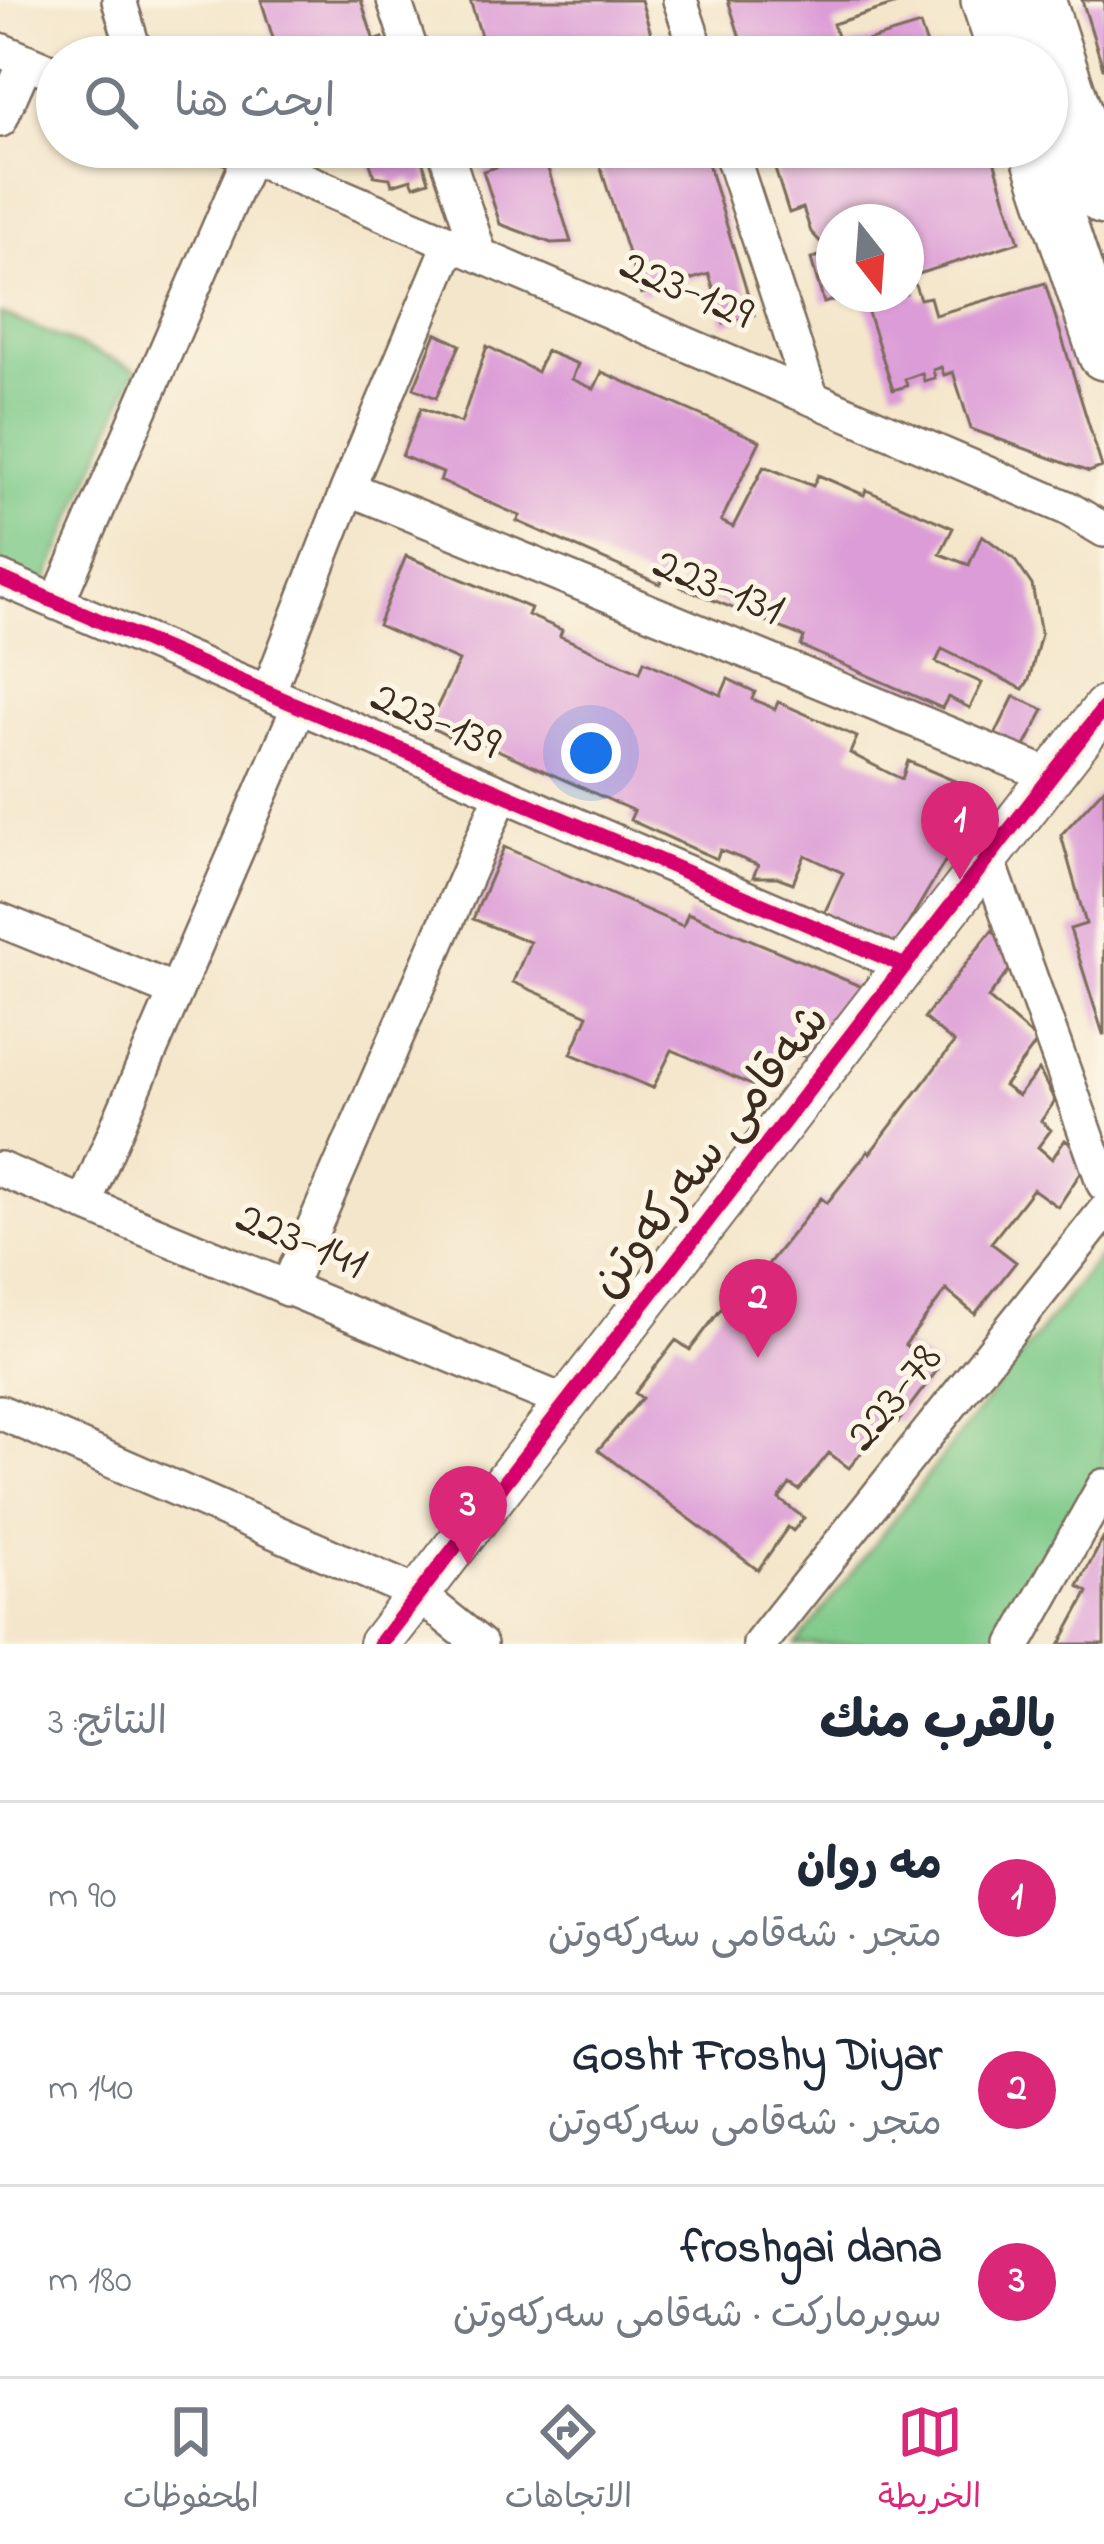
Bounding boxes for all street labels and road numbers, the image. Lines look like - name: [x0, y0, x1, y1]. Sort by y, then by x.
- street label: 223-129: [608, 232, 764, 351]
- street label: 223-131: [642, 530, 794, 646]
- street label: 223-139: [359, 663, 511, 781]
- street label: شەقامی سەرکەوتن: [574, 990, 848, 1314]
- street label: 223-141: [225, 1184, 377, 1300]
- street label: 223-78: [829, 1328, 961, 1468]

